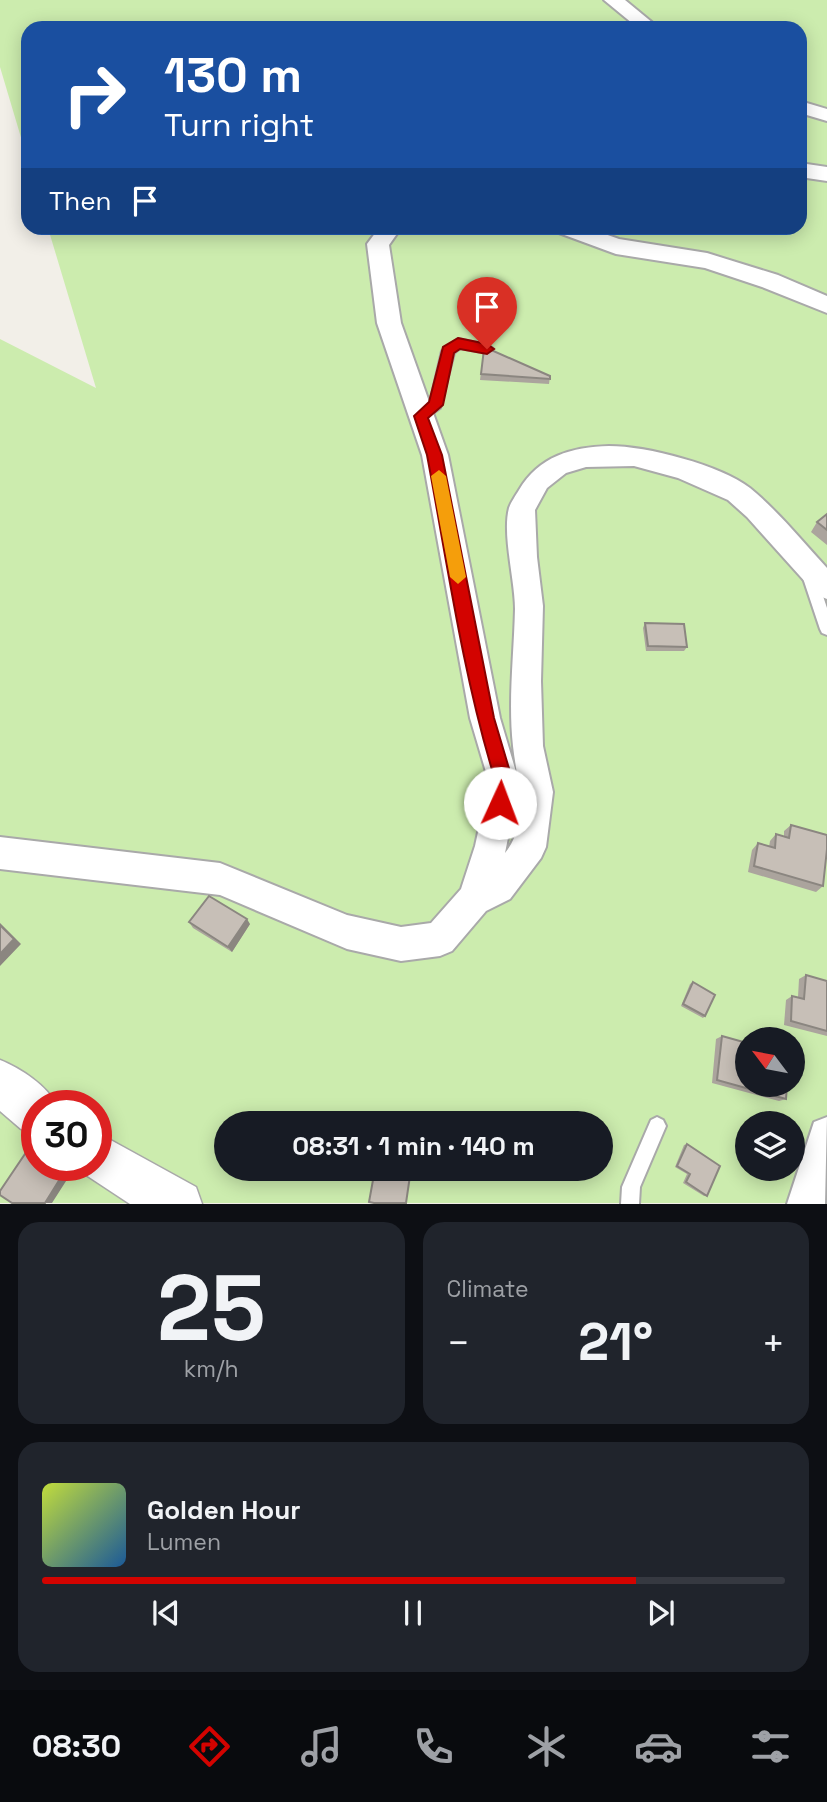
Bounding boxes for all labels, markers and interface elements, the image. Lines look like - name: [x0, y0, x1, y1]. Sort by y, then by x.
- text: 130 m: [164, 44, 302, 106]
- icon: right: [49, 49, 140, 140]
- text: Turn right: [164, 105, 314, 145]
- icon: arrive: [126, 182, 164, 220]
- text: Then: [49, 184, 112, 218]
- pin: [457, 277, 517, 349]
- icon: arrive: [468, 288, 506, 326]
- position arrow: [463, 766, 537, 840]
- north arrow: [735, 1027, 805, 1097]
- map controls: [735, 1027, 805, 1181]
- speed limit sign: 30: [21, 1090, 112, 1181]
- button: layers: [735, 1111, 805, 1181]
- text: 08:31 · 1 min · 140 m: [292, 1129, 535, 1163]
- text: 25: [157, 1250, 266, 1367]
- text: Climate: [447, 1274, 529, 1304]
- text: 21°: [578, 1309, 653, 1375]
- text: −: [447, 1319, 470, 1367]
- text: +: [761, 1319, 785, 1367]
- text: km/h: [184, 1354, 239, 1384]
- text: Golden Hour: [147, 1493, 301, 1527]
- text: Lumen: [147, 1527, 221, 1557]
- icon: previous: [147, 1594, 185, 1632]
- icon: pause: [394, 1594, 432, 1632]
- icon: next: [642, 1594, 680, 1632]
- icon: directions: [185, 1722, 234, 1771]
- icon: music: [297, 1722, 346, 1771]
- icon: phone: [409, 1722, 458, 1771]
- icon: climate: [522, 1722, 571, 1771]
- icon: car: [634, 1722, 683, 1771]
- icon: filters: [746, 1722, 795, 1771]
- text: 08:30: [32, 1726, 121, 1766]

